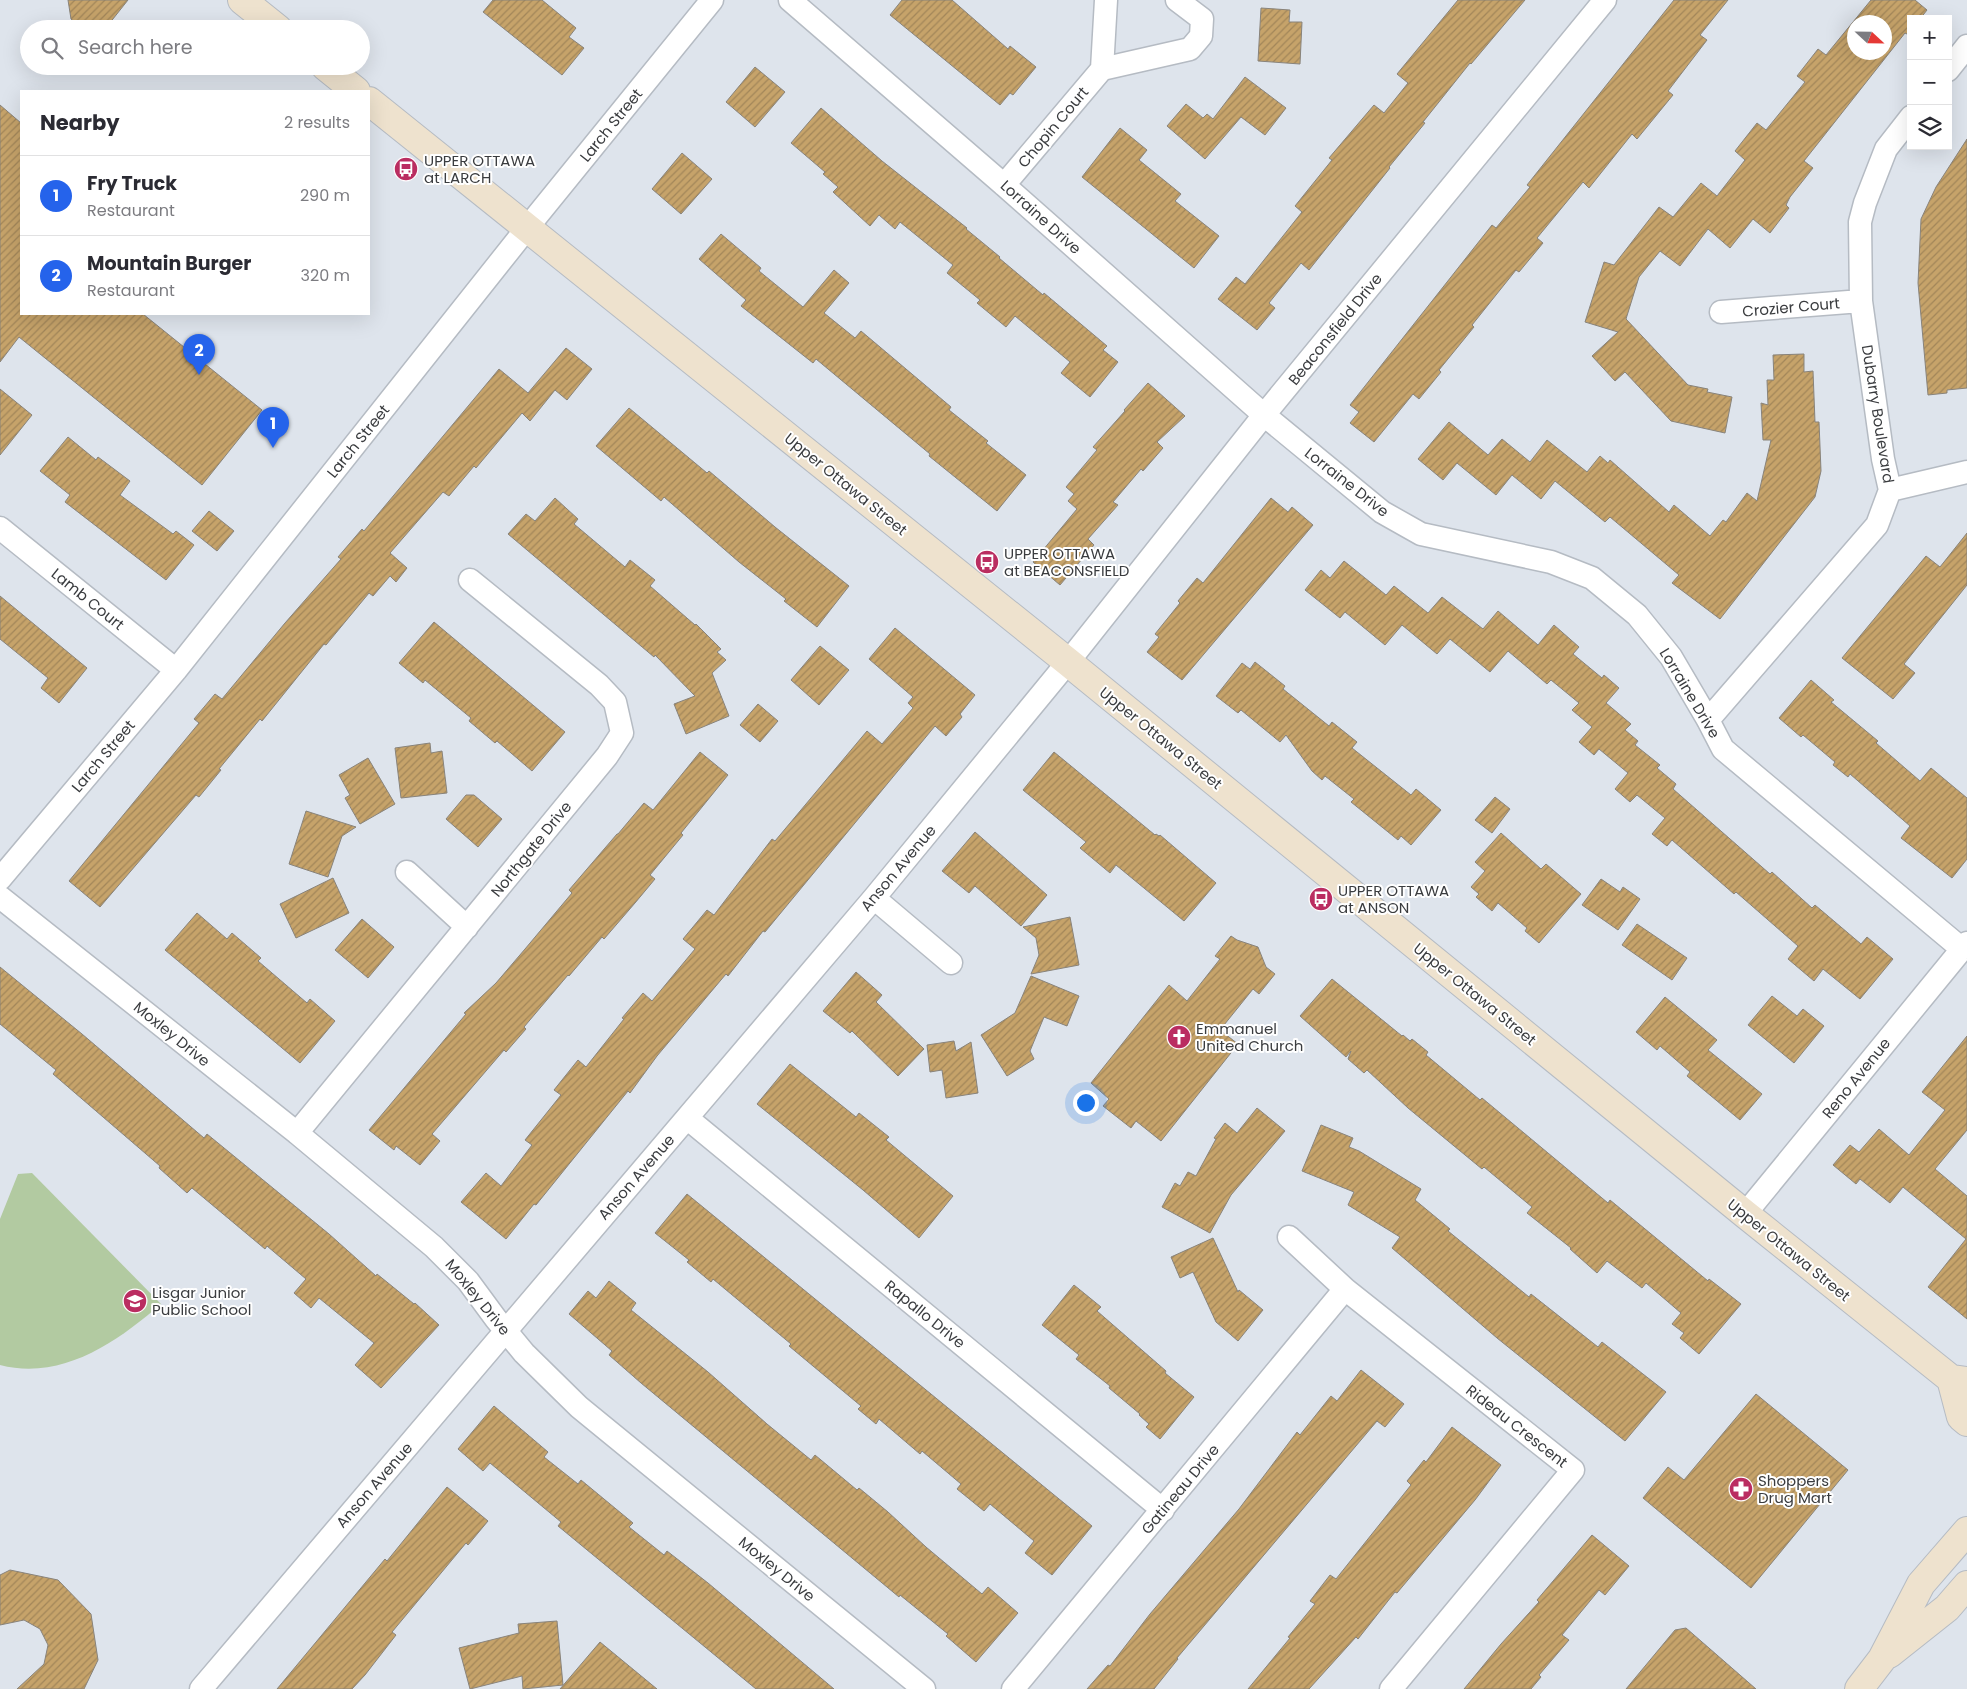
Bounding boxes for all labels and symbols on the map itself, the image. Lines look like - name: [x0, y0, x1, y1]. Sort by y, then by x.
- north arrow: [1847, 15, 1892, 60]
- street label: Chopin Court: [1013, 82, 1093, 172]
- street label: Larch Street: [575, 84, 647, 166]
- place label: UPPER OTTAWA at LARCH: [424, 150, 535, 188]
- bus stop icon: UPPER OTTAWA at LARCH: [393, 156, 419, 182]
- street label: Lorraine Drive: [996, 175, 1086, 259]
- street label: Beaconsfield Drive: [1283, 269, 1387, 389]
- street label: Crozier Court: [1741, 292, 1841, 322]
- pin: 2: [183, 334, 215, 375]
- street label: Dubarry Boulevard: [1857, 343, 1899, 485]
- street label: Larch Street: [322, 400, 394, 482]
- pin: 1: [257, 407, 289, 448]
- street label: Upper Ottawa Street: [780, 428, 912, 540]
- street label: Lorraine Drive: [1300, 442, 1394, 522]
- place label: UPPER OTTAWA at BEACONSFIELD: [1004, 543, 1129, 581]
- bus stop icon: UPPER OTTAWA at BEACONSFIELD: [974, 549, 1000, 575]
- street label: Lamb Court: [47, 563, 129, 635]
- street label: Lorraine Drive: [1655, 644, 1725, 742]
- street label: Upper Ottawa Street: [1095, 682, 1227, 794]
- street label: Larch Street: [66, 715, 140, 797]
- street label: Northgate Drive: [486, 797, 576, 901]
- street label: Anson Avenue: [856, 820, 940, 916]
- place label: UPPER OTTAWA at ANSON: [1338, 880, 1449, 918]
- bus stop icon: UPPER OTTAWA at ANSON: [1308, 886, 1334, 912]
- street label: Upper Ottawa Street: [1409, 938, 1541, 1050]
- street label: Moxley Drive: [129, 997, 215, 1071]
- place label: Emmanuel United Church: [1196, 1018, 1303, 1056]
- church icon: Emmanuel United Church: [1166, 1024, 1192, 1050]
- street label: Reno Avenue: [1817, 1033, 1895, 1123]
- your location: [1073, 1090, 1099, 1116]
- street label: Anson Avenue: [593, 1130, 679, 1224]
- street label: Upper Ottawa Street: [1723, 1194, 1855, 1306]
- street label: Moxley Drive: [441, 1254, 515, 1340]
- street label: Rapallo Drive: [880, 1275, 970, 1353]
- place label: Lisgar Junior Public School: [152, 1282, 251, 1320]
- school or university icon: Lisgar Junior Public School: [122, 1288, 148, 1314]
- street label: Rideau Crescent: [1462, 1380, 1572, 1472]
- street label: Anson Avenue: [331, 1438, 417, 1532]
- street label: Gatineau Drive: [1136, 1440, 1224, 1538]
- place label: Shoppers Drug Mart: [1758, 1470, 1832, 1508]
- pharmacy icon: Shoppers Drug Mart: [1728, 1476, 1754, 1502]
- street label: Moxley Drive: [734, 1532, 820, 1606]

